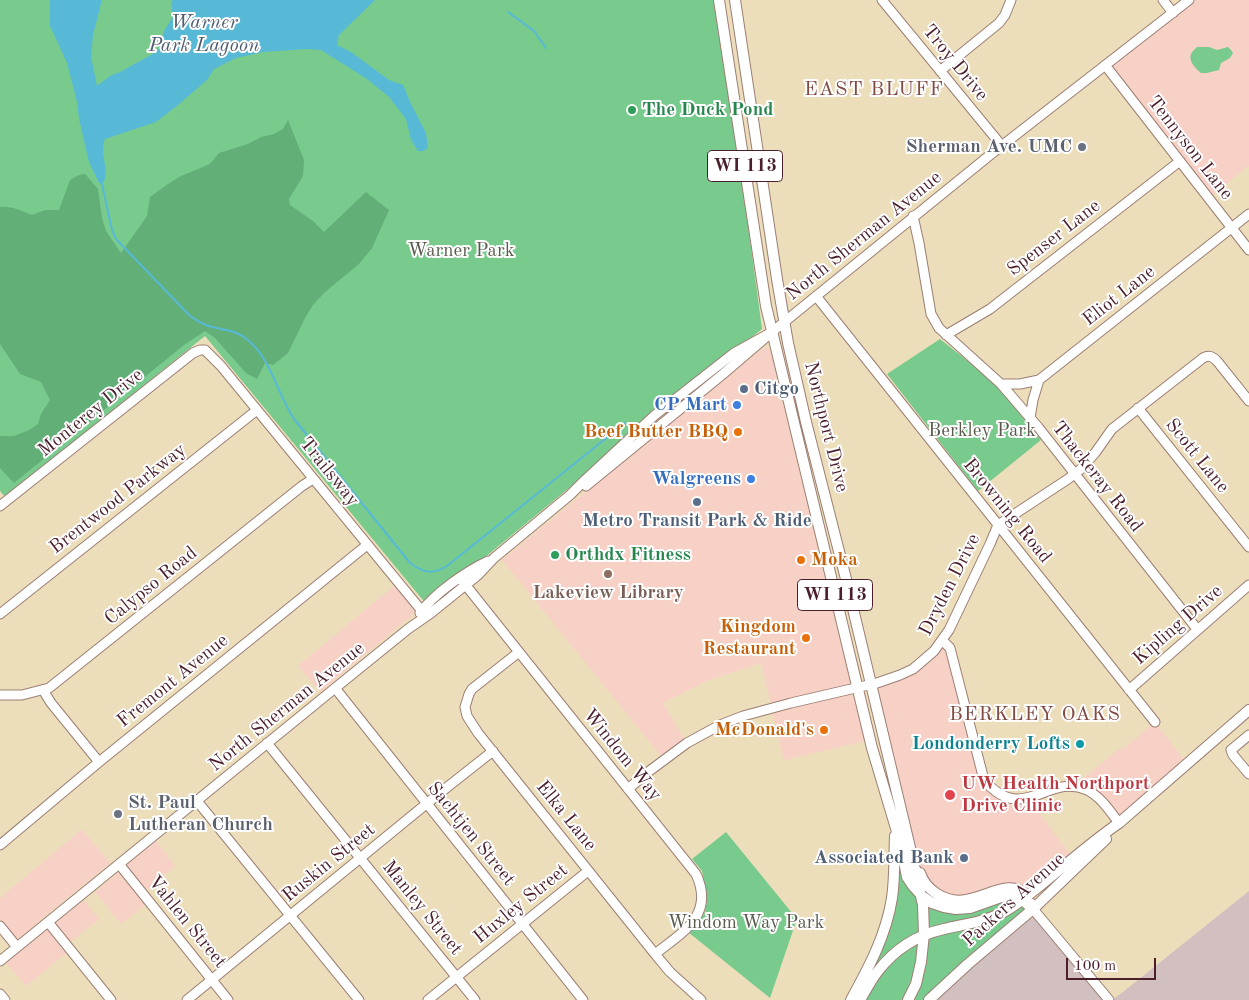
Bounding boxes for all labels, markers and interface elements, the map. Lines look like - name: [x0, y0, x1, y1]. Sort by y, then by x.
- water label: Warner Park Lagoon: [149, 11, 259, 58]
- street label: Troy Drive: [917, 20, 993, 106]
- district label: EAST BLUFF: [803, 78, 945, 102]
- street label: Tennyson Lane: [1142, 91, 1238, 205]
- place label: The Duck Pond: [642, 99, 773, 121]
- marker: The Duck Pond: [626, 104, 638, 116]
- place label: Sherman Ave. UMC: [906, 136, 1072, 158]
- marker: Sherman Ave. UMC: [1076, 141, 1088, 153]
- road number: WI 113: [708, 150, 782, 182]
- street label: North Sherman Avenue: [782, 166, 946, 306]
- street label: Spenser Lane: [1003, 195, 1105, 281]
- park label: Warner Park: [407, 240, 515, 262]
- street label: Eliot Lane: [1078, 261, 1160, 331]
- street label: Northport Drive: [799, 359, 853, 495]
- street label: Monterey Drive: [34, 364, 148, 462]
- place label: Citgo: [754, 378, 799, 400]
- marker: Citgo: [738, 383, 750, 395]
- place label: CP Mart: [654, 394, 727, 416]
- marker: CP Mart: [731, 399, 743, 411]
- street label: Scott Lane: [1160, 414, 1234, 498]
- street label: Thackeray Road: [1047, 417, 1147, 537]
- park label: Berkley Park: [928, 420, 1036, 442]
- place label: Beef Butter BBQ: [584, 421, 728, 443]
- marker: Beef Butter BBQ: [732, 426, 744, 438]
- street label: Trailsway: [294, 433, 364, 511]
- street label: Brentwood Parkway: [45, 439, 191, 559]
- street label: Browning Road: [958, 454, 1056, 568]
- place label: Walgreens: [651, 468, 741, 490]
- marker: Walgreens: [745, 473, 757, 485]
- marker: Metro Transit Park & Ride: [691, 496, 703, 508]
- place label: Metro Transit Park & Ride: [582, 510, 812, 532]
- street label: Dryden Drive: [914, 530, 986, 640]
- street label: Calypso Road: [100, 542, 202, 630]
- place label: Orthdx Fitness: [565, 544, 691, 566]
- marker: Orthdx Fitness: [549, 549, 561, 561]
- place label: Moka: [811, 549, 858, 571]
- marker: Moka: [795, 554, 807, 566]
- marker: Lakeview Library: [602, 568, 614, 580]
- road number: WI 113: [798, 580, 872, 610]
- street label: Kipling Drive: [1129, 580, 1227, 670]
- place label: Lakeview Library: [532, 582, 684, 604]
- place label: Kingdom Restaurant: [703, 616, 796, 660]
- street label: Fremont Avenue: [113, 629, 233, 733]
- marker: Kingdom Restaurant: [800, 632, 812, 644]
- street label: North Sherman Avenue: [205, 637, 369, 777]
- district label: BERKLEY OAKS: [948, 703, 1122, 727]
- street label: Windom Way: [578, 704, 666, 806]
- place label: McDonald's: [715, 719, 814, 741]
- marker: McDonald's: [818, 724, 830, 736]
- place label: Londonderry Lofts: [912, 733, 1070, 755]
- marker: Londonderry Lofts: [1074, 738, 1086, 750]
- place label: UW Health Northport Drive Clinic: [961, 773, 1150, 817]
- street label: Elka Lane: [531, 776, 601, 856]
- street label: Sachtjen Street: [422, 777, 520, 891]
- marker: UW Health Northport Drive Clinic: [943, 788, 957, 802]
- place label: St. Paul Lutheran Church: [128, 792, 273, 836]
- marker: St. Paul Lutheran Church: [112, 808, 124, 820]
- street label: Ruskin Street: [278, 819, 380, 907]
- place label: Associated Bank: [814, 847, 954, 869]
- street label: Packers Avenue: [958, 848, 1070, 952]
- marker: Associated Bank: [958, 852, 970, 864]
- street label: Manley Street: [377, 856, 467, 960]
- street label: Huxley Street: [469, 859, 573, 949]
- street label: Vahlen Street: [143, 871, 231, 973]
- park label: Windom Way Park: [668, 912, 824, 934]
- scale bar: [1069, 948, 1159, 980]
- text: 100 m: [1074, 959, 1116, 974]

